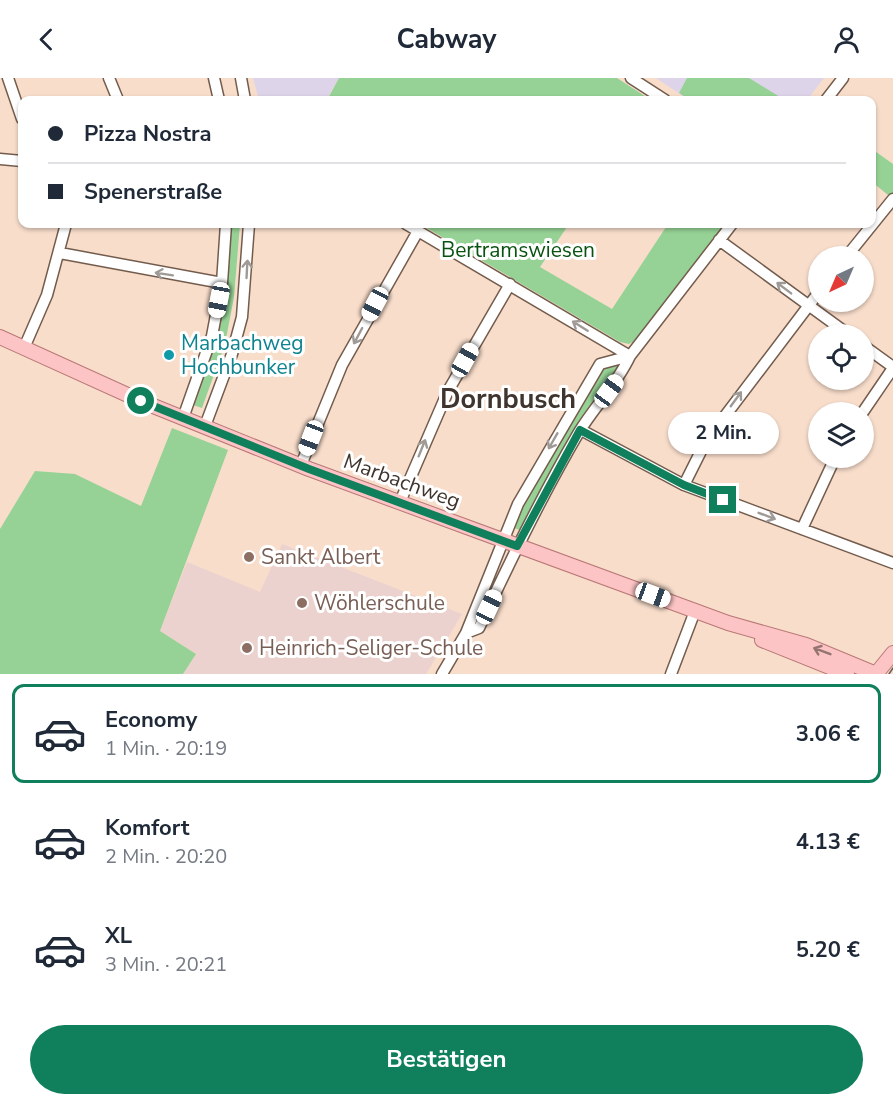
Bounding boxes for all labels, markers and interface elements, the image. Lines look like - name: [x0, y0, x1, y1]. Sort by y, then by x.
- text: Cabway: [396, 21, 497, 58]
- icon: back: [30, 23, 63, 56]
- icon: person: [830, 23, 863, 56]
- text: Pizza Nostra: [84, 119, 211, 149]
- text: Spenerstraße: [84, 177, 222, 207]
- park label: Bertramswiesen: [441, 236, 595, 264]
- north arrow: [808, 246, 874, 312]
- map controls: [808, 246, 874, 468]
- one-way arrow: [241, 260, 252, 280]
- one-way arrow: [155, 268, 175, 279]
- car: [207, 281, 231, 319]
- one-way arrow: [776, 282, 792, 294]
- car: [359, 284, 391, 324]
- one-way arrow: [572, 319, 589, 331]
- button: locate: [808, 324, 874, 390]
- one-way arrow: [352, 327, 364, 344]
- place label: Marbachweg Hochbunker: [181, 329, 304, 381]
- car: [448, 340, 482, 380]
- marker: Marbachweg Hochbunker: [162, 348, 176, 362]
- car: [591, 371, 627, 411]
- district label: Dornbusch: [440, 381, 576, 418]
- route start: [127, 387, 154, 414]
- one-way arrow: [730, 392, 742, 408]
- button: layers: [808, 402, 874, 468]
- callout: 2 Min.: [668, 413, 778, 455]
- car: [296, 418, 326, 458]
- text: 2 Min.: [695, 419, 752, 446]
- one-way arrow: [547, 432, 558, 450]
- one-way arrow: [418, 439, 429, 457]
- street label: Marbachweg: [340, 447, 464, 515]
- route end: [709, 486, 736, 513]
- one-way arrow: [757, 511, 776, 522]
- place label: Sankt Albert: [261, 543, 381, 571]
- marker: Sankt Albert: [242, 550, 256, 564]
- car: [633, 580, 673, 610]
- car: [473, 587, 505, 627]
- place label: Wöhlerschule: [314, 589, 445, 617]
- marker: Wöhlerschule: [295, 596, 309, 610]
- place label: Heinrich-Seliger-Schule: [259, 634, 483, 662]
- marker: Heinrich-Seliger-Schule: [240, 641, 254, 655]
- one-way arrow: [813, 645, 832, 656]
- text: Economy: [105, 705, 197, 735]
- icon: car: [33, 707, 87, 761]
- text: 3.06 €: [796, 719, 860, 749]
- text: 1 Min. · 20:19: [105, 735, 227, 762]
- text: Komfort: [105, 813, 189, 843]
- icon: car: [33, 815, 87, 869]
- text: 4.13 €: [796, 827, 860, 857]
- text: 2 Min. · 20:20: [105, 843, 227, 870]
- text: XL: [105, 921, 132, 951]
- icon: car: [33, 923, 87, 977]
- text: 5.20 €: [796, 935, 860, 965]
- text: 3 Min. · 20:21: [105, 951, 227, 978]
- button: Bestätigen: [30, 1025, 863, 1094]

